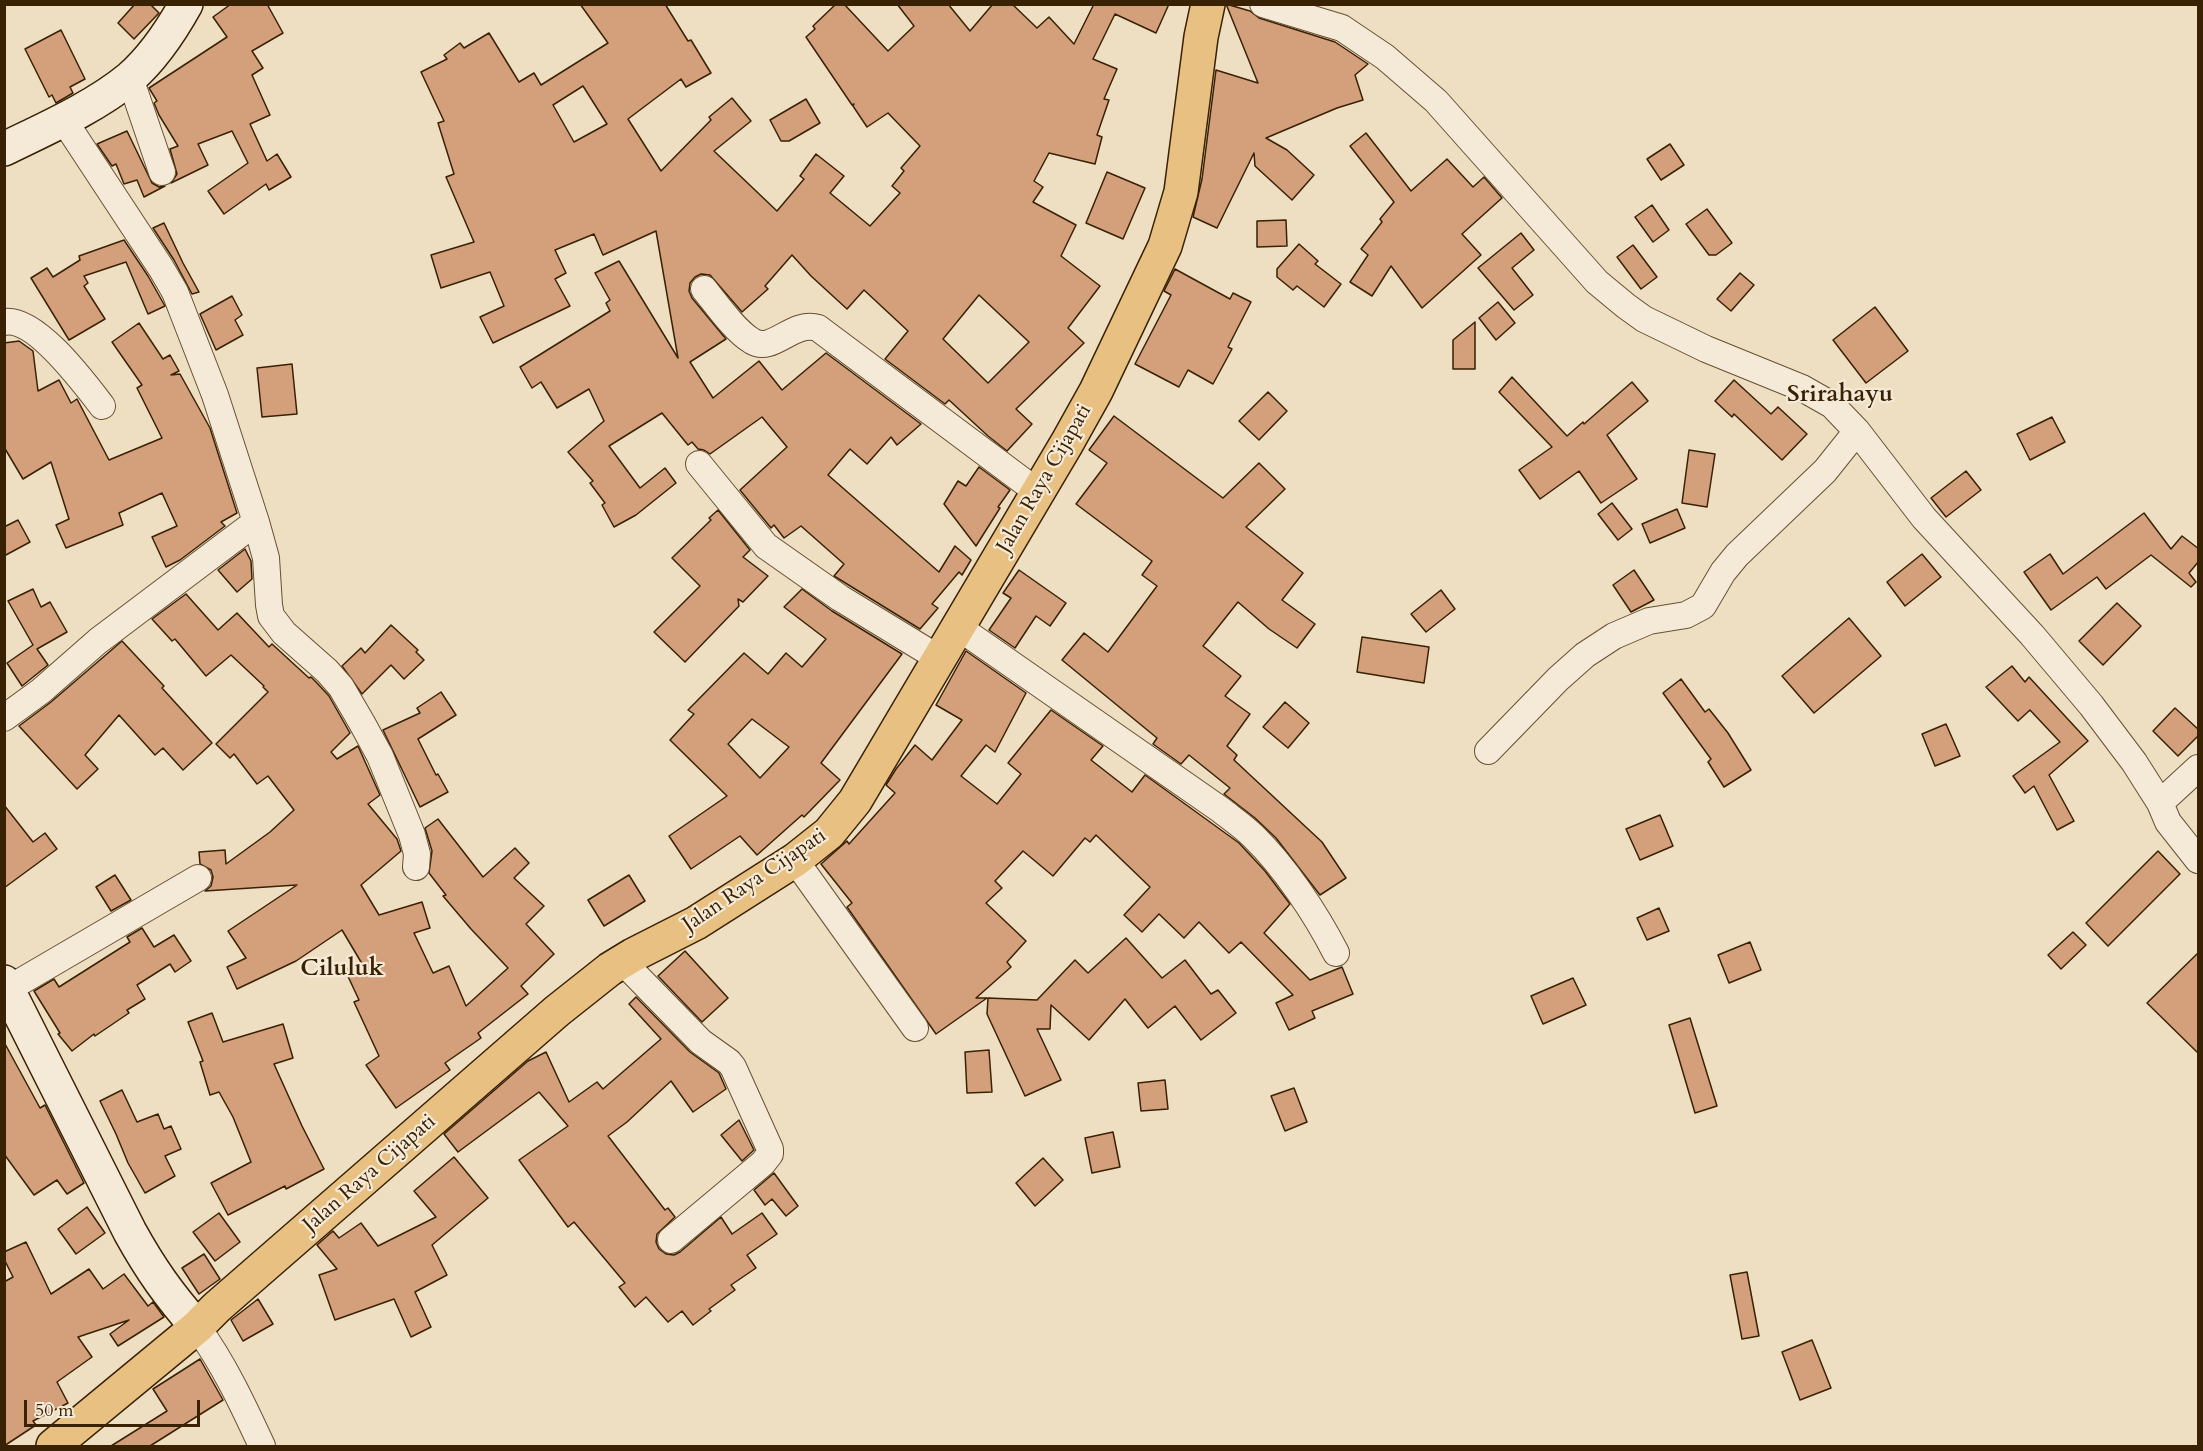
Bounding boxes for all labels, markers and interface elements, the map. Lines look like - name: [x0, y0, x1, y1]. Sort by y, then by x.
- district label: Srirahayu: [1787, 381, 1893, 409]
- street label: Jalan Raya Cijapati: [992, 400, 1098, 558]
- street label: Jalan Raya Cijapati: [679, 824, 831, 938]
- district label: Ciluluk: [300, 955, 384, 983]
- street label: Jalan Raya Cijapati: [299, 1110, 441, 1238]
- scale bar: [27, 1388, 202, 1426]
- text: 50 m: [35, 1398, 74, 1423]

